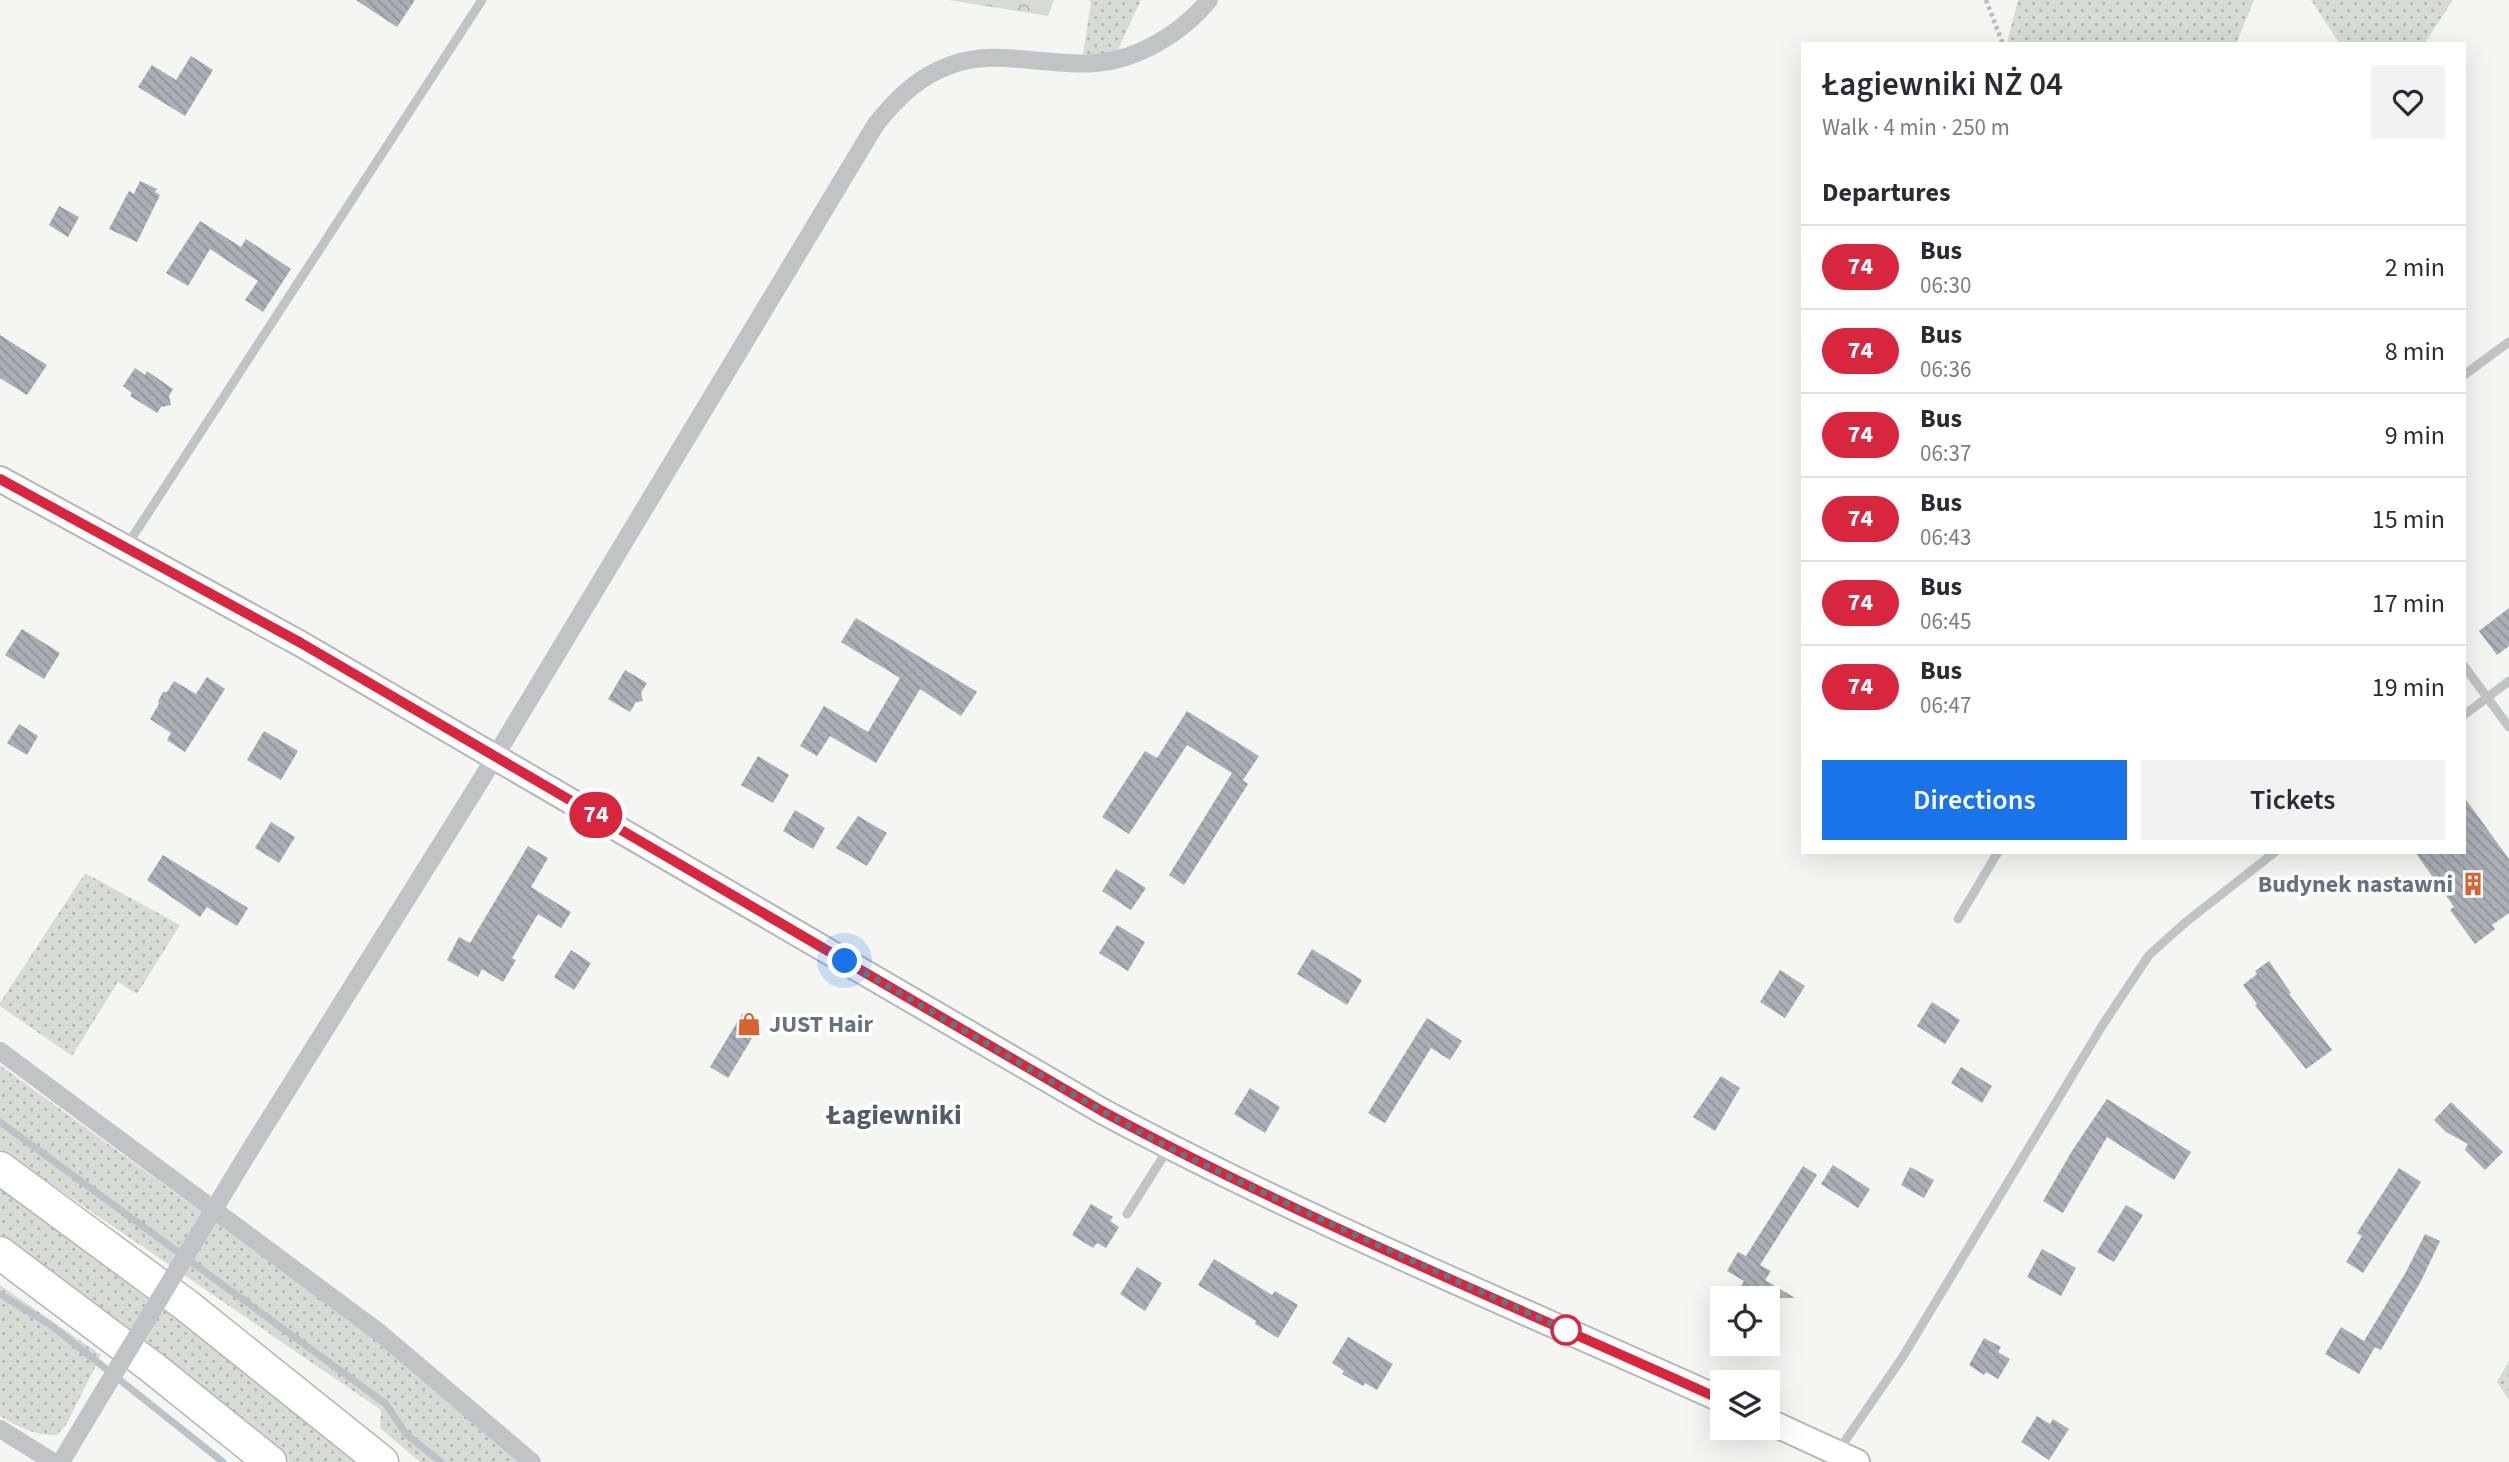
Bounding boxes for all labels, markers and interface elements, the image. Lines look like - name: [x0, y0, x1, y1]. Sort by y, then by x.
- text: Łagiewniki NŻ 04: [1822, 61, 2063, 108]
- button: heart: [2371, 65, 2445, 139]
- text: Walk · 4 min · 250 m: [1822, 111, 2010, 144]
- text: Departures: [1822, 174, 1950, 211]
- text: Bus: [1920, 232, 1962, 269]
- text: 74: [1848, 249, 1873, 284]
- text: 2 min: [2385, 249, 2445, 286]
- text: 06:30: [1920, 269, 1971, 302]
- text: Bus: [1920, 316, 1962, 353]
- text: 74: [1848, 333, 1873, 368]
- text: 8 min: [2385, 333, 2445, 370]
- text: 06:36: [1920, 353, 1971, 386]
- text: Bus: [1920, 400, 1962, 437]
- text: 74: [1848, 417, 1873, 452]
- text: 9 min: [2385, 417, 2445, 454]
- text: 06:37: [1920, 437, 1971, 470]
- text: Bus: [1920, 484, 1962, 521]
- text: 74: [1848, 501, 1873, 536]
- text: 15 min: [2372, 501, 2445, 538]
- text: 06:43: [1920, 521, 1971, 554]
- text: Bus: [1920, 568, 1962, 605]
- text: 74: [1848, 585, 1873, 620]
- text: 17 min: [2372, 585, 2445, 622]
- text: 06:45: [1920, 605, 1971, 638]
- text: Bus: [1920, 652, 1962, 689]
- text: 74: [1848, 669, 1873, 704]
- text: 19 min: [2372, 669, 2445, 706]
- text: 06:47: [1920, 689, 1971, 722]
- button: Directions: [1822, 760, 2127, 840]
- button: Tickets: [2141, 760, 2445, 840]
- line badge: 74: [564, 792, 628, 838]
- text: 74: [583, 797, 609, 832]
- place label: Budynek nastawni: [2258, 867, 2453, 902]
- building icon: Budynek nastawni: [2459, 870, 2487, 898]
- your location: [827, 943, 862, 978]
- place label: JUST Hair: [769, 1007, 873, 1042]
- shop icon: JUST Hair: [735, 1010, 763, 1038]
- district label: Łagiewniki: [825, 1095, 962, 1135]
- map controls: [1710, 1286, 1780, 1440]
- button: locate: [1710, 1286, 1780, 1356]
- unlabelled marker: [1551, 1315, 1581, 1345]
- button: layers: [1710, 1370, 1780, 1440]

